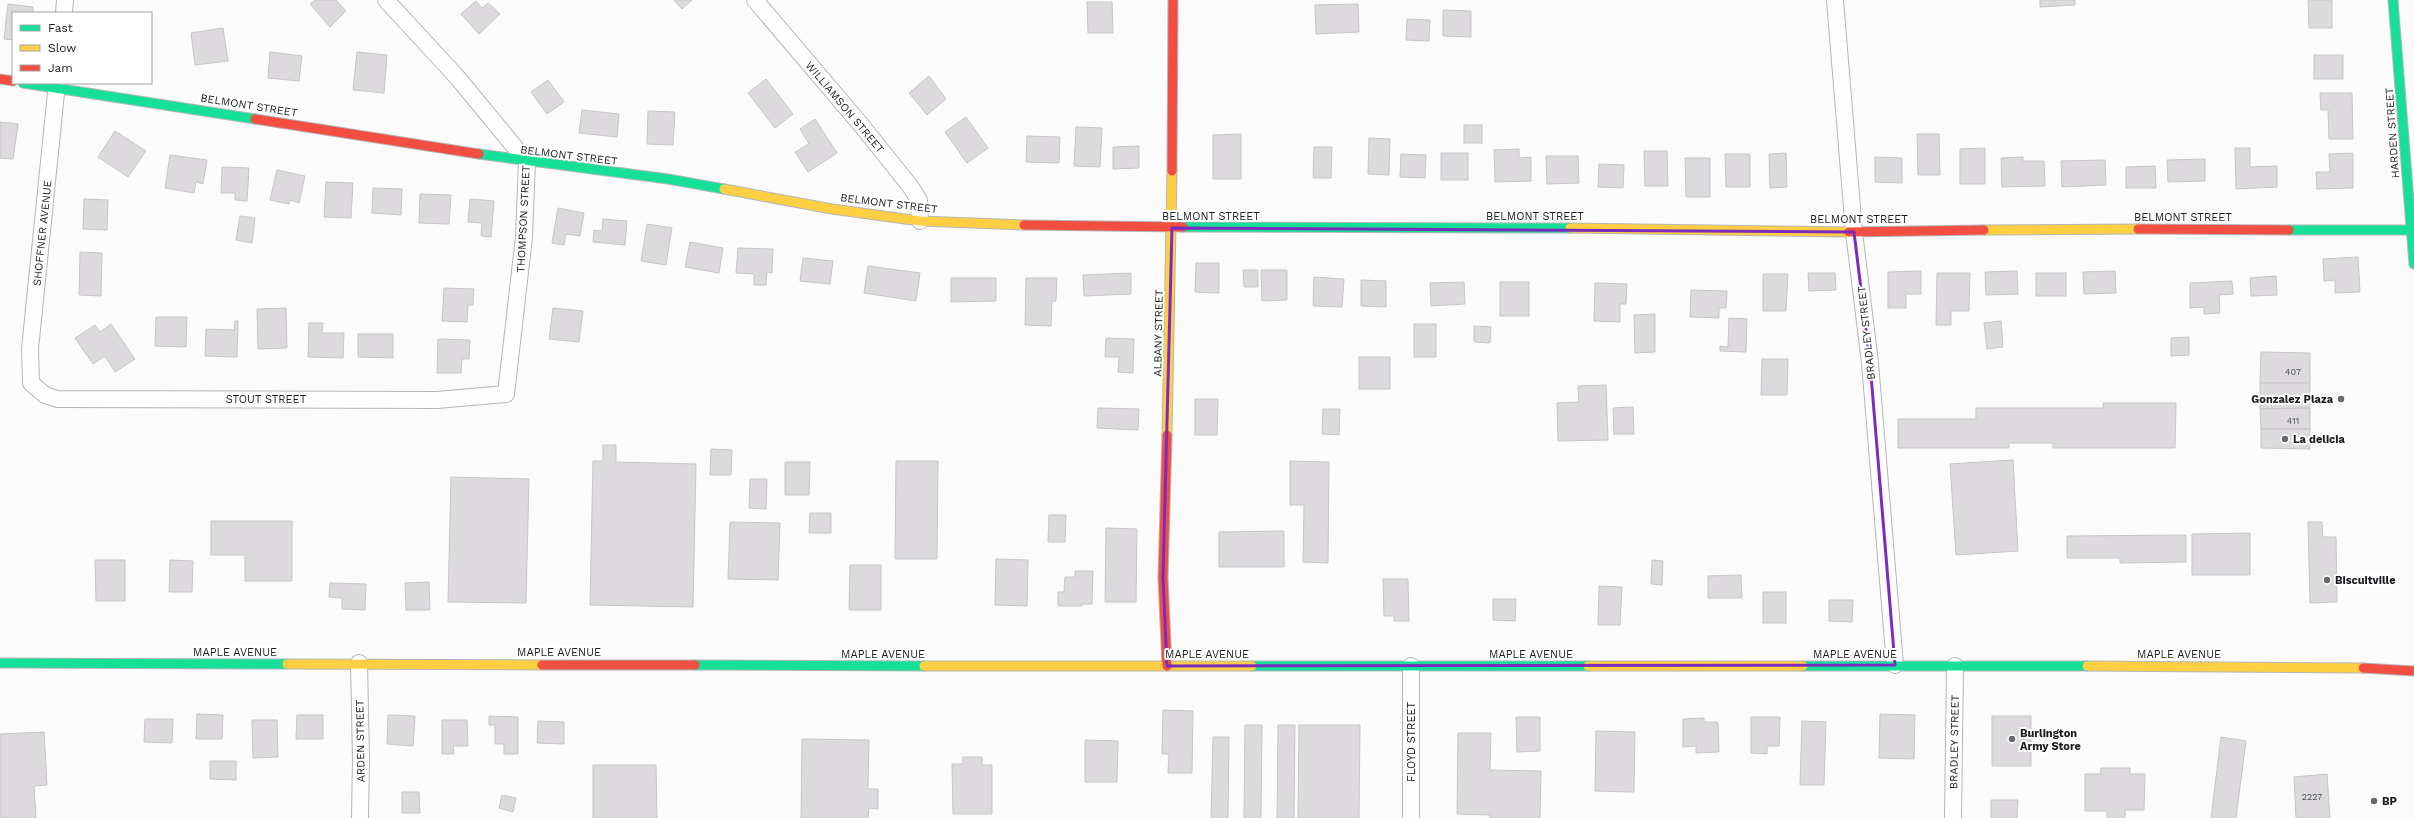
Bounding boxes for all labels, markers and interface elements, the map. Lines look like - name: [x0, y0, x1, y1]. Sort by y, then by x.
- legend: [12, 12, 152, 84]
- text: Fast: [48, 21, 73, 35]
- text: Slow: [48, 41, 76, 55]
- street label: WILLIAMSON STREET: [803, 59, 887, 156]
- text: Jam: [48, 61, 73, 75]
- street label: HARDEN STREET: [2383, 87, 2402, 179]
- street label: BELMONT STREET: [200, 91, 299, 120]
- street label: BELMONT STREET: [520, 143, 619, 168]
- street label: THOMPSON STREET: [514, 165, 533, 273]
- street label: SHOFFNER AVENUE: [30, 180, 55, 287]
- street label: BELMONT STREET: [840, 191, 939, 216]
- street label: BELMONT STREET: [1162, 210, 1260, 223]
- street label: BELMONT STREET: [1486, 210, 1584, 223]
- street label: BELMONT STREET: [2134, 211, 2232, 224]
- street label: BELMONT STREET: [1810, 213, 1908, 226]
- street label: BRADLEY STREET: [1855, 285, 1878, 380]
- street label: ALBANY STREET: [1151, 289, 1166, 377]
- house number: 407: [2285, 367, 2301, 377]
- street label: STOUT STREET: [226, 393, 307, 406]
- place label: Gonzalez Plaza: [2251, 393, 2334, 406]
- marker: Gonzalez Plaza: [2336, 394, 2346, 404]
- house number: 411: [2287, 416, 2299, 426]
- place label: La delicia: [2293, 433, 2346, 446]
- marker: La delicia: [2280, 434, 2290, 444]
- place label: Biscuitville: [2335, 574, 2396, 587]
- marker: Biscuitville: [2322, 575, 2332, 585]
- street label: MAPLE AVENUE: [193, 646, 277, 659]
- street label: MAPLE AVENUE: [517, 646, 601, 659]
- street label: MAPLE AVENUE: [841, 648, 925, 661]
- street label: MAPLE AVENUE: [1165, 648, 1249, 661]
- street label: MAPLE AVENUE: [1489, 648, 1573, 661]
- street label: MAPLE AVENUE: [1813, 648, 1897, 661]
- street label: MAPLE AVENUE: [2137, 648, 2221, 661]
- street label: BRADLEY STREET: [1947, 694, 1962, 789]
- street label: ARDEN STREET: [353, 699, 368, 782]
- street label: FLOYD STREET: [1405, 702, 1418, 782]
- place label: Burlington Army Store: [2020, 727, 2081, 753]
- marker: Burlington Army Store: [2007, 734, 2017, 744]
- house number: 2227: [2302, 792, 2322, 802]
- place label: BP: [2382, 795, 2397, 808]
- marker: BP: [2369, 796, 2379, 806]

